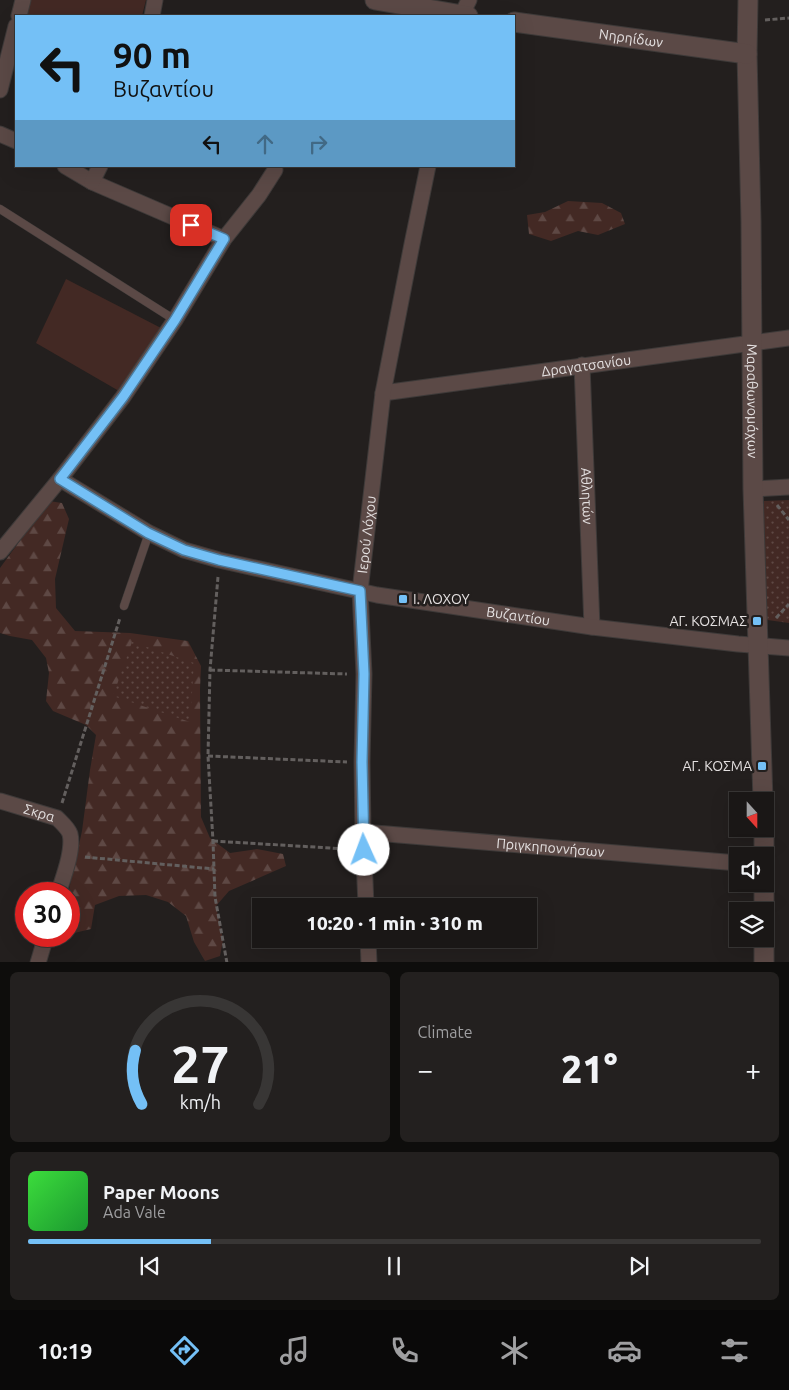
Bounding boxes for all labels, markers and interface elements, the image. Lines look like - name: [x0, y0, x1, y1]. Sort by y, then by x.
- street label: Νηρηίδων: [598, 26, 664, 50]
- icon: left: [30, 35, 95, 100]
- text: 90 m: [113, 35, 191, 75]
- text: Βυζαντίου: [113, 76, 214, 101]
- icon: left: [198, 130, 226, 158]
- icon: ahead: [251, 130, 279, 158]
- icon: right: [304, 130, 332, 158]
- pin: [170, 204, 212, 246]
- icon: arrive: [177, 211, 205, 239]
- street label: Μαραθωνομάχων: [744, 344, 761, 458]
- street label: Δραγατσανίου: [540, 351, 632, 379]
- street label: Αθλητών: [578, 467, 596, 525]
- street label: Ιερού Λόχου: [354, 495, 379, 574]
- place label: Ι. ΛΟΧΟΥ: [413, 591, 470, 607]
- marker: Ι. ΛΟΧΟΥ: [397, 593, 409, 605]
- street label: Βυζαντίου: [485, 603, 551, 629]
- place label: ΑΓ. ΚΟΣΜΑΣ: [669, 613, 747, 629]
- marker: ΑΓ. ΚΟΣΜΑΣ: [751, 615, 763, 627]
- place label: ΑΓ. ΚΟΣΜΑ: [682, 758, 752, 774]
- marker: ΑΓ. ΚΟΣΜΑ: [756, 760, 768, 772]
- north arrow: [729, 792, 774, 838]
- map controls: [729, 792, 774, 947]
- street label: Σκρα: [22, 801, 57, 825]
- position arrow: [337, 823, 389, 875]
- street label: Πριγκηποννήσων: [496, 835, 605, 860]
- button: sound: [729, 847, 774, 892]
- speed limit sign: 30: [15, 882, 80, 947]
- button: layers: [729, 902, 774, 947]
- text: 10:20 · 1 min · 310 m: [306, 912, 483, 934]
- text: Climate: [418, 1023, 473, 1041]
- text: 27: [170, 1035, 229, 1093]
- text: 21°: [561, 1048, 618, 1090]
- text: −: [418, 1054, 433, 1085]
- text: +: [745, 1054, 761, 1085]
- text: km/h: [179, 1092, 220, 1112]
- text: Paper Moons: [103, 1181, 220, 1203]
- text: Ada Vale: [103, 1203, 166, 1221]
- icon: previous: [136, 1252, 164, 1280]
- icon: pause: [380, 1252, 408, 1280]
- icon: next: [625, 1252, 653, 1280]
- icon: directions: [167, 1333, 202, 1368]
- icon: music: [277, 1333, 312, 1368]
- icon: phone: [387, 1333, 422, 1368]
- icon: climate: [497, 1333, 532, 1368]
- icon: car: [607, 1333, 642, 1368]
- icon: filters: [717, 1333, 752, 1368]
- text: 10:19: [37, 1338, 92, 1363]

